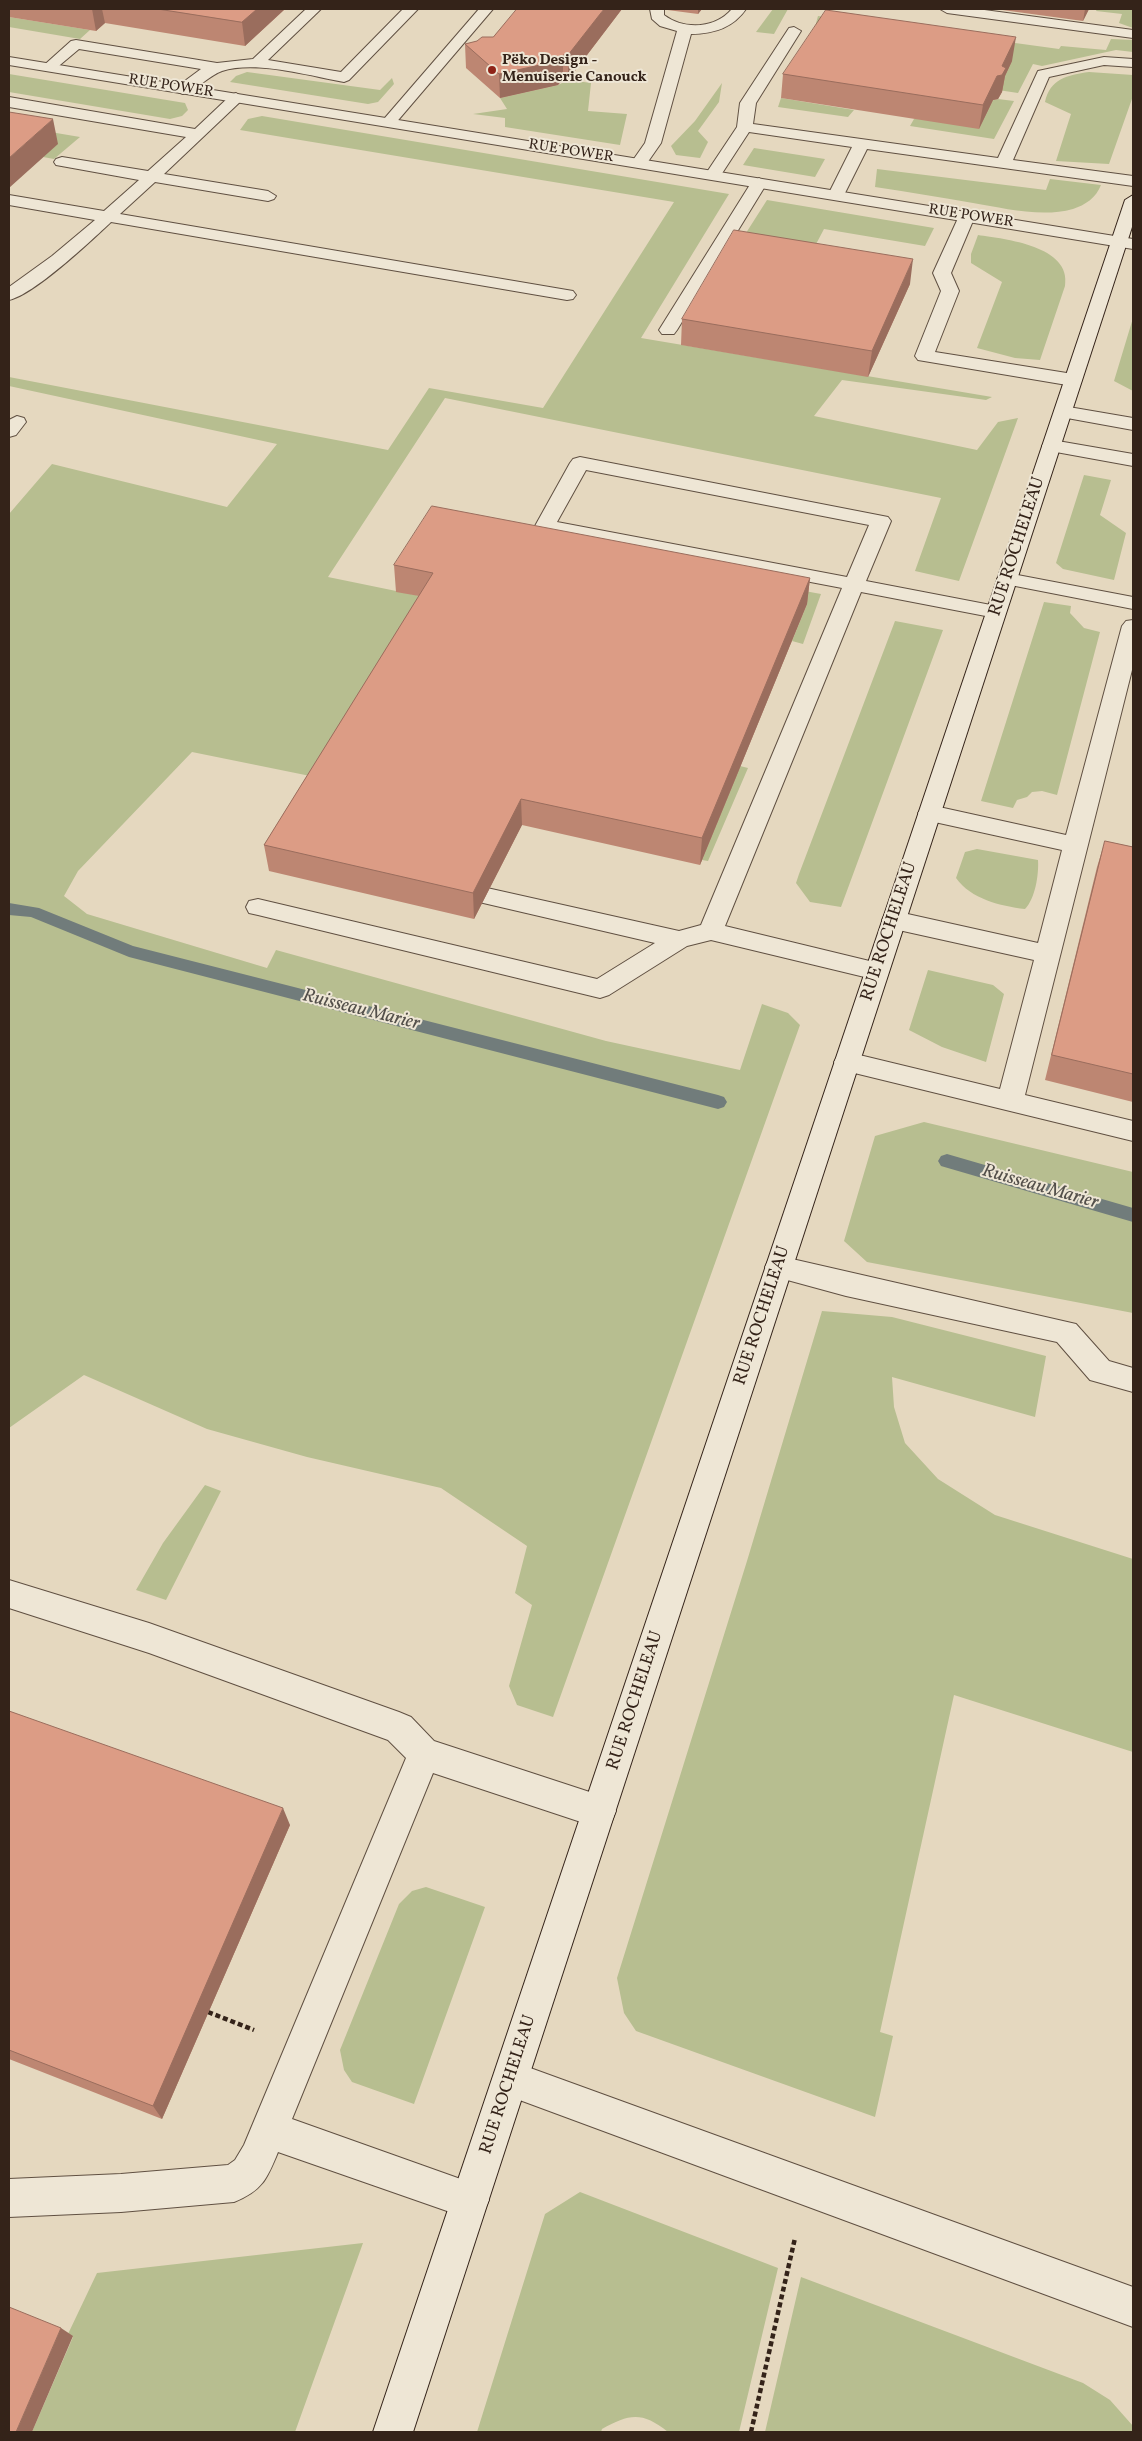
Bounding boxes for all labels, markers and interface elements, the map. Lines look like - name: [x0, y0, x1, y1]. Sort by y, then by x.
- place label: Pëko Design - Menuiserie Canouck: [502, 52, 647, 87]
- marker: Pëko Design - Menuiserie Canouck: [486, 64, 498, 76]
- street label: RUE POWER: [127, 71, 215, 103]
- street label: RUE POWER: [527, 136, 615, 168]
- street label: RUE POWER: [927, 201, 1015, 233]
- street label: RUE ROCHELEAU: [985, 475, 1051, 619]
- street label: RUE ROCHELEAU: [857, 860, 923, 1004]
- water label: Ruisseau Marier: [300, 985, 422, 1037]
- water label: Ruisseau Marier: [979, 1160, 1101, 1216]
- street label: RUE ROCHELEAU: [730, 1244, 796, 1388]
- street label: RUE ROCHELEAU: [603, 1629, 669, 1773]
- street label: RUE ROCHELEAU: [476, 2013, 542, 2157]

